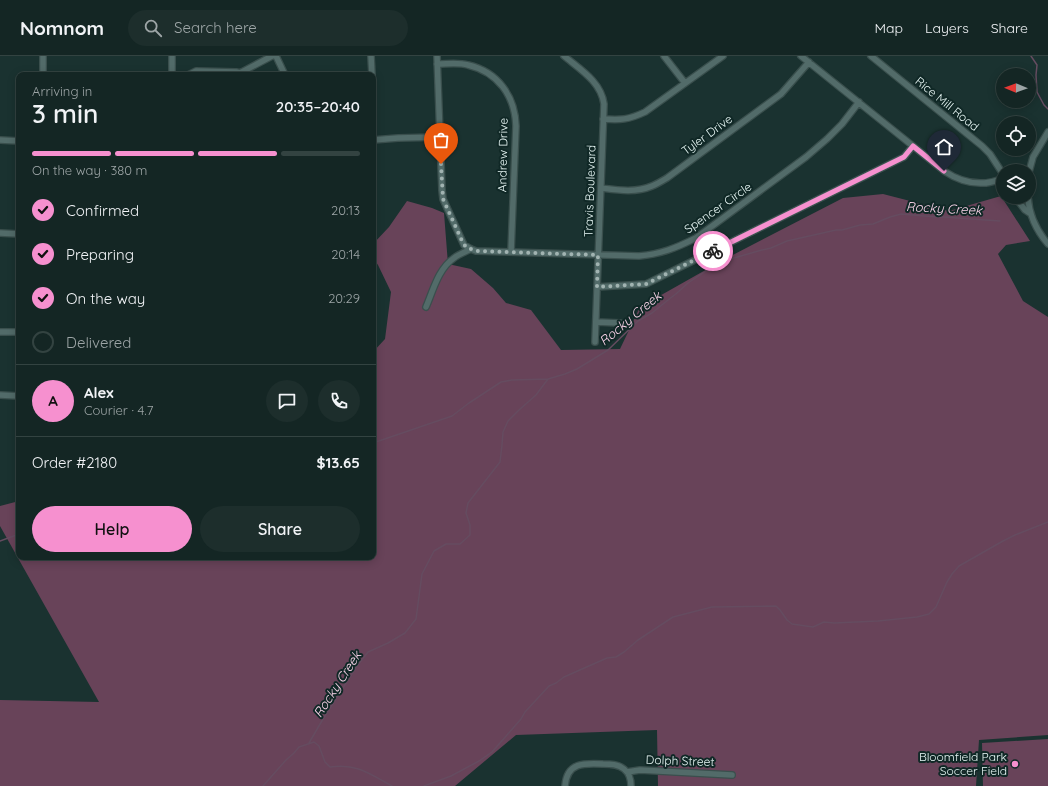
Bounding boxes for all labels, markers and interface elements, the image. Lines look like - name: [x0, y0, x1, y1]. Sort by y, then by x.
- search box: [128, 10, 408, 46]
- text: Nomnom: [20, 16, 104, 40]
- icon: search: [142, 17, 164, 39]
- text: Search here: [174, 18, 257, 37]
- text: Map: [874, 19, 903, 37]
- text: Layers: [925, 19, 969, 37]
- text: Share: [991, 19, 1028, 37]
- north arrow: [996, 68, 1036, 108]
- map controls: [996, 68, 1036, 204]
- street label: Rice Mill Road: [912, 73, 982, 134]
- text: Arriving in: [32, 83, 92, 99]
- text: 3 min: [32, 97, 98, 130]
- text: 20:35–20:40: [276, 97, 360, 116]
- street label: Tyler Drive: [678, 111, 735, 158]
- button: locate: [996, 116, 1036, 156]
- street label: Andrew Drive: [494, 118, 511, 192]
- pin: [424, 123, 458, 164]
- icon: bag: [430, 129, 452, 151]
- pin: [927, 130, 961, 171]
- icon: home: [933, 136, 955, 158]
- street label: Travis Boulevard: [580, 145, 599, 237]
- text: On the way · 380 m: [32, 162, 147, 178]
- button: layers: [996, 164, 1036, 204]
- street label: Spencer Circle: [681, 179, 755, 236]
- water label: Rocky Creek: [906, 198, 983, 218]
- icon: check: [32, 199, 54, 221]
- text: Confirmed: [66, 201, 139, 220]
- text: 20:13: [331, 202, 360, 218]
- courier: [693, 231, 733, 271]
- icon: bike: [702, 240, 724, 262]
- icon: check: [32, 243, 54, 265]
- text: Preparing: [66, 245, 134, 264]
- text: 20:14: [331, 246, 360, 262]
- icon: check: [32, 287, 54, 309]
- water label: Rocky Creek: [596, 287, 665, 349]
- text: On the way: [66, 289, 145, 308]
- text: 20:29: [328, 290, 360, 306]
- text: Delivered: [66, 333, 131, 352]
- button: chat: [266, 380, 308, 422]
- button: phone: [318, 380, 360, 422]
- text: Alex: [84, 383, 114, 402]
- text: A: [48, 391, 58, 410]
- text: Courier · 4.7: [84, 402, 153, 418]
- text: Order #2180: [32, 453, 117, 472]
- text: $13.65: [316, 453, 360, 472]
- button: Help: [32, 506, 192, 552]
- button: Share: [200, 506, 360, 552]
- water label: Rocky Creek: [310, 647, 365, 720]
- place label: Bloomfield Park Soccer Field: [919, 749, 1007, 778]
- street label: Dolph Street: [645, 752, 715, 769]
- marker: Bloomfield Park Soccer Field: [1010, 759, 1020, 769]

